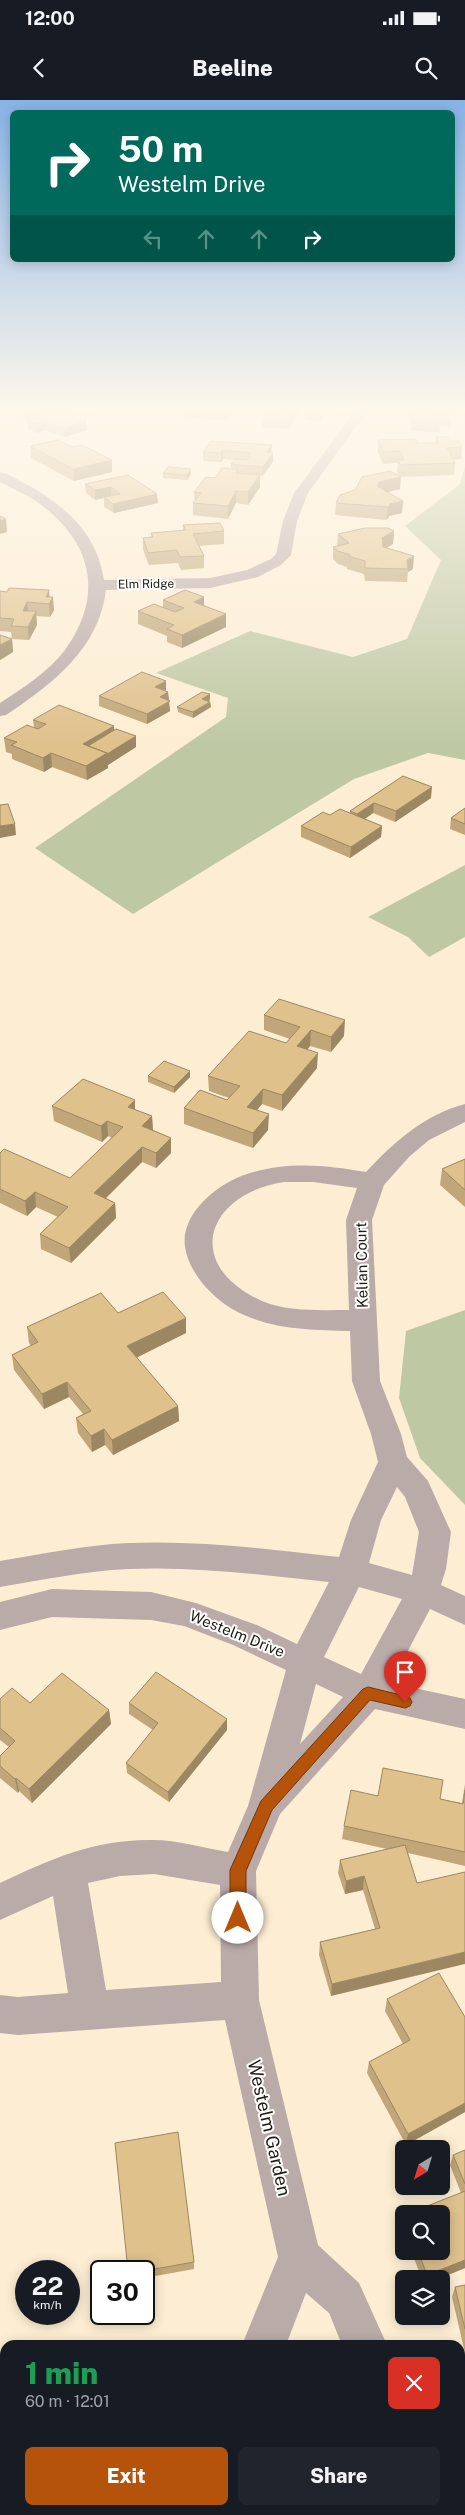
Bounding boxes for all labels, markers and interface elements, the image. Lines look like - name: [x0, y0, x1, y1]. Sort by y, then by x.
- text: 12:00: [25, 7, 75, 29]
- icon: back: [25, 54, 53, 82]
- icon: search: [412, 54, 440, 82]
- text: Beeline: [192, 55, 273, 81]
- text: 50 m: [118, 129, 203, 170]
- icon: right: [35, 130, 100, 195]
- text: Westelm Drive: [118, 171, 266, 197]
- icon: left: [139, 225, 167, 253]
- icon: ahead: [192, 225, 220, 253]
- icon: ahead: [245, 225, 273, 253]
- icon: right: [298, 225, 326, 253]
- street label: Elm Ridge: [118, 577, 175, 591]
- street label: Kelian Court: [352, 1222, 371, 1308]
- street label: Westelm Drive: [187, 1607, 287, 1660]
- pin: [384, 1651, 426, 1702]
- icon: arrive: [391, 1658, 419, 1686]
- position arrow: [211, 1891, 263, 1943]
- street label: Westelm Garden: [244, 2058, 295, 2198]
- north arrow: [395, 2140, 450, 2195]
- map controls: [395, 2140, 450, 2325]
- button: search: [395, 2205, 450, 2260]
- speed limit sign: 30: [90, 2260, 155, 2325]
- button: layers: [395, 2270, 450, 2325]
- text: 22: [32, 2271, 63, 2301]
- text: km/h: [33, 2298, 62, 2312]
- text: 1 min: [25, 2355, 98, 2391]
- button: close: [388, 2357, 440, 2409]
- text: 60 m · 12:01: [25, 2392, 110, 2411]
- button: Exit: [25, 2447, 228, 2505]
- button: Share: [238, 2447, 440, 2505]

